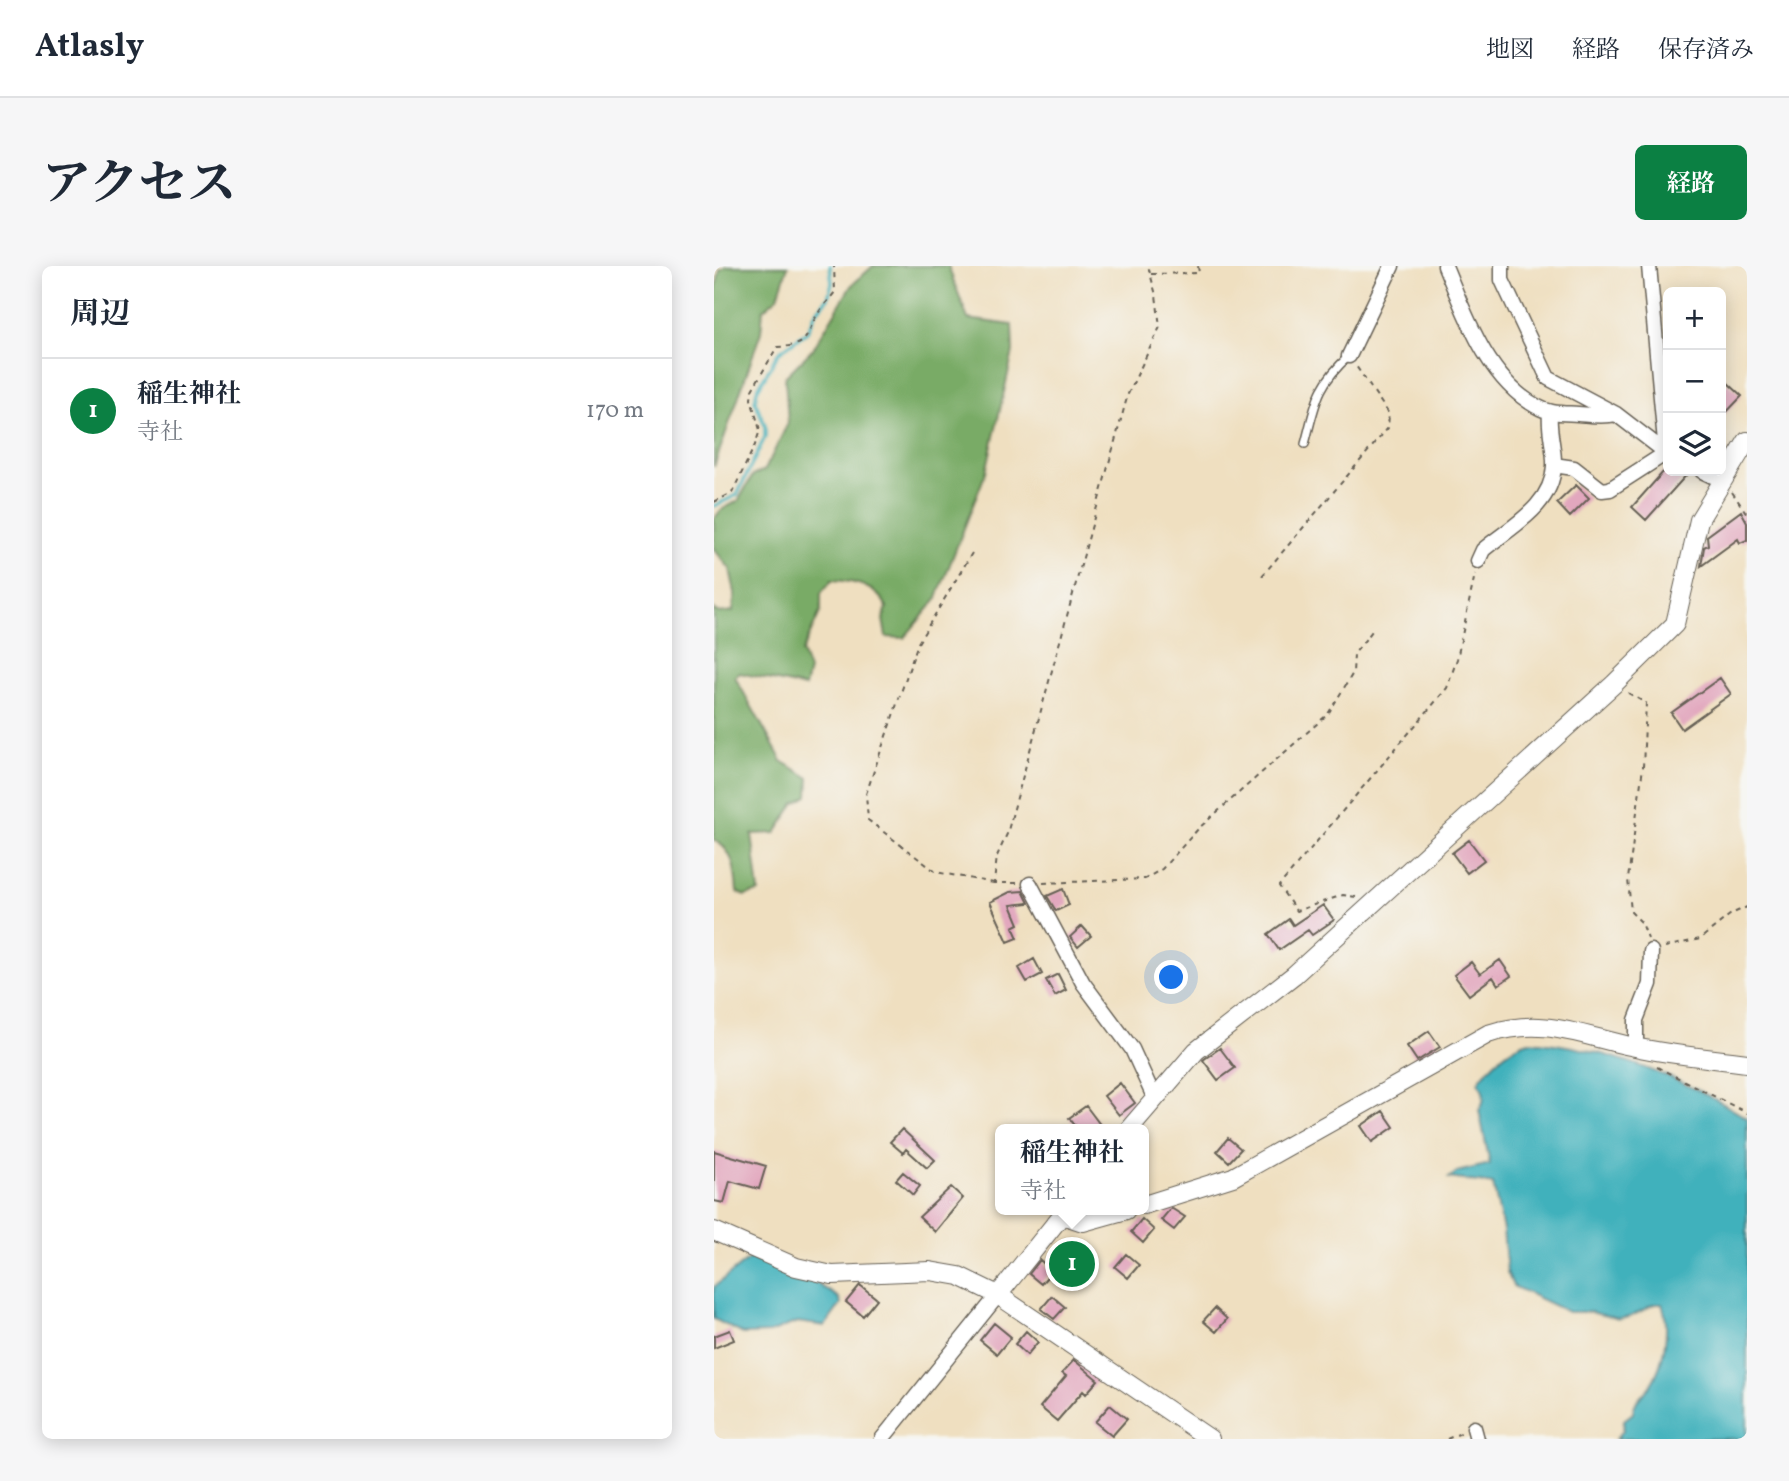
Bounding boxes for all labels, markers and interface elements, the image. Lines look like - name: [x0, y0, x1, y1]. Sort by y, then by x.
- text: Atlasly: [35, 25, 144, 71]
- text: 地図: [1486, 34, 1534, 68]
- text: 経路: [1572, 34, 1620, 68]
- text: 保存済み: [1658, 34, 1754, 68]
- button: 経路: [1635, 145, 1747, 220]
- text: アクセス: [42, 152, 237, 221]
- map controls: [1663, 287, 1726, 476]
- button: +: [1663, 287, 1726, 350]
- text: 周辺: [70, 294, 130, 336]
- button: −: [1663, 350, 1726, 413]
- text: 稲生神社: [137, 377, 241, 413]
- text: 1: [88, 395, 98, 427]
- text: 170 m: [586, 395, 644, 427]
- button: layers: [1663, 413, 1726, 476]
- text: 寺社: [137, 417, 183, 449]
- your location: [1154, 960, 1188, 994]
- popup: [995, 1124, 1149, 1215]
- text: 稲生神社: [1020, 1136, 1124, 1172]
- text: 寺社: [1020, 1176, 1066, 1208]
- pin: 1: [1049, 1238, 1095, 1290]

